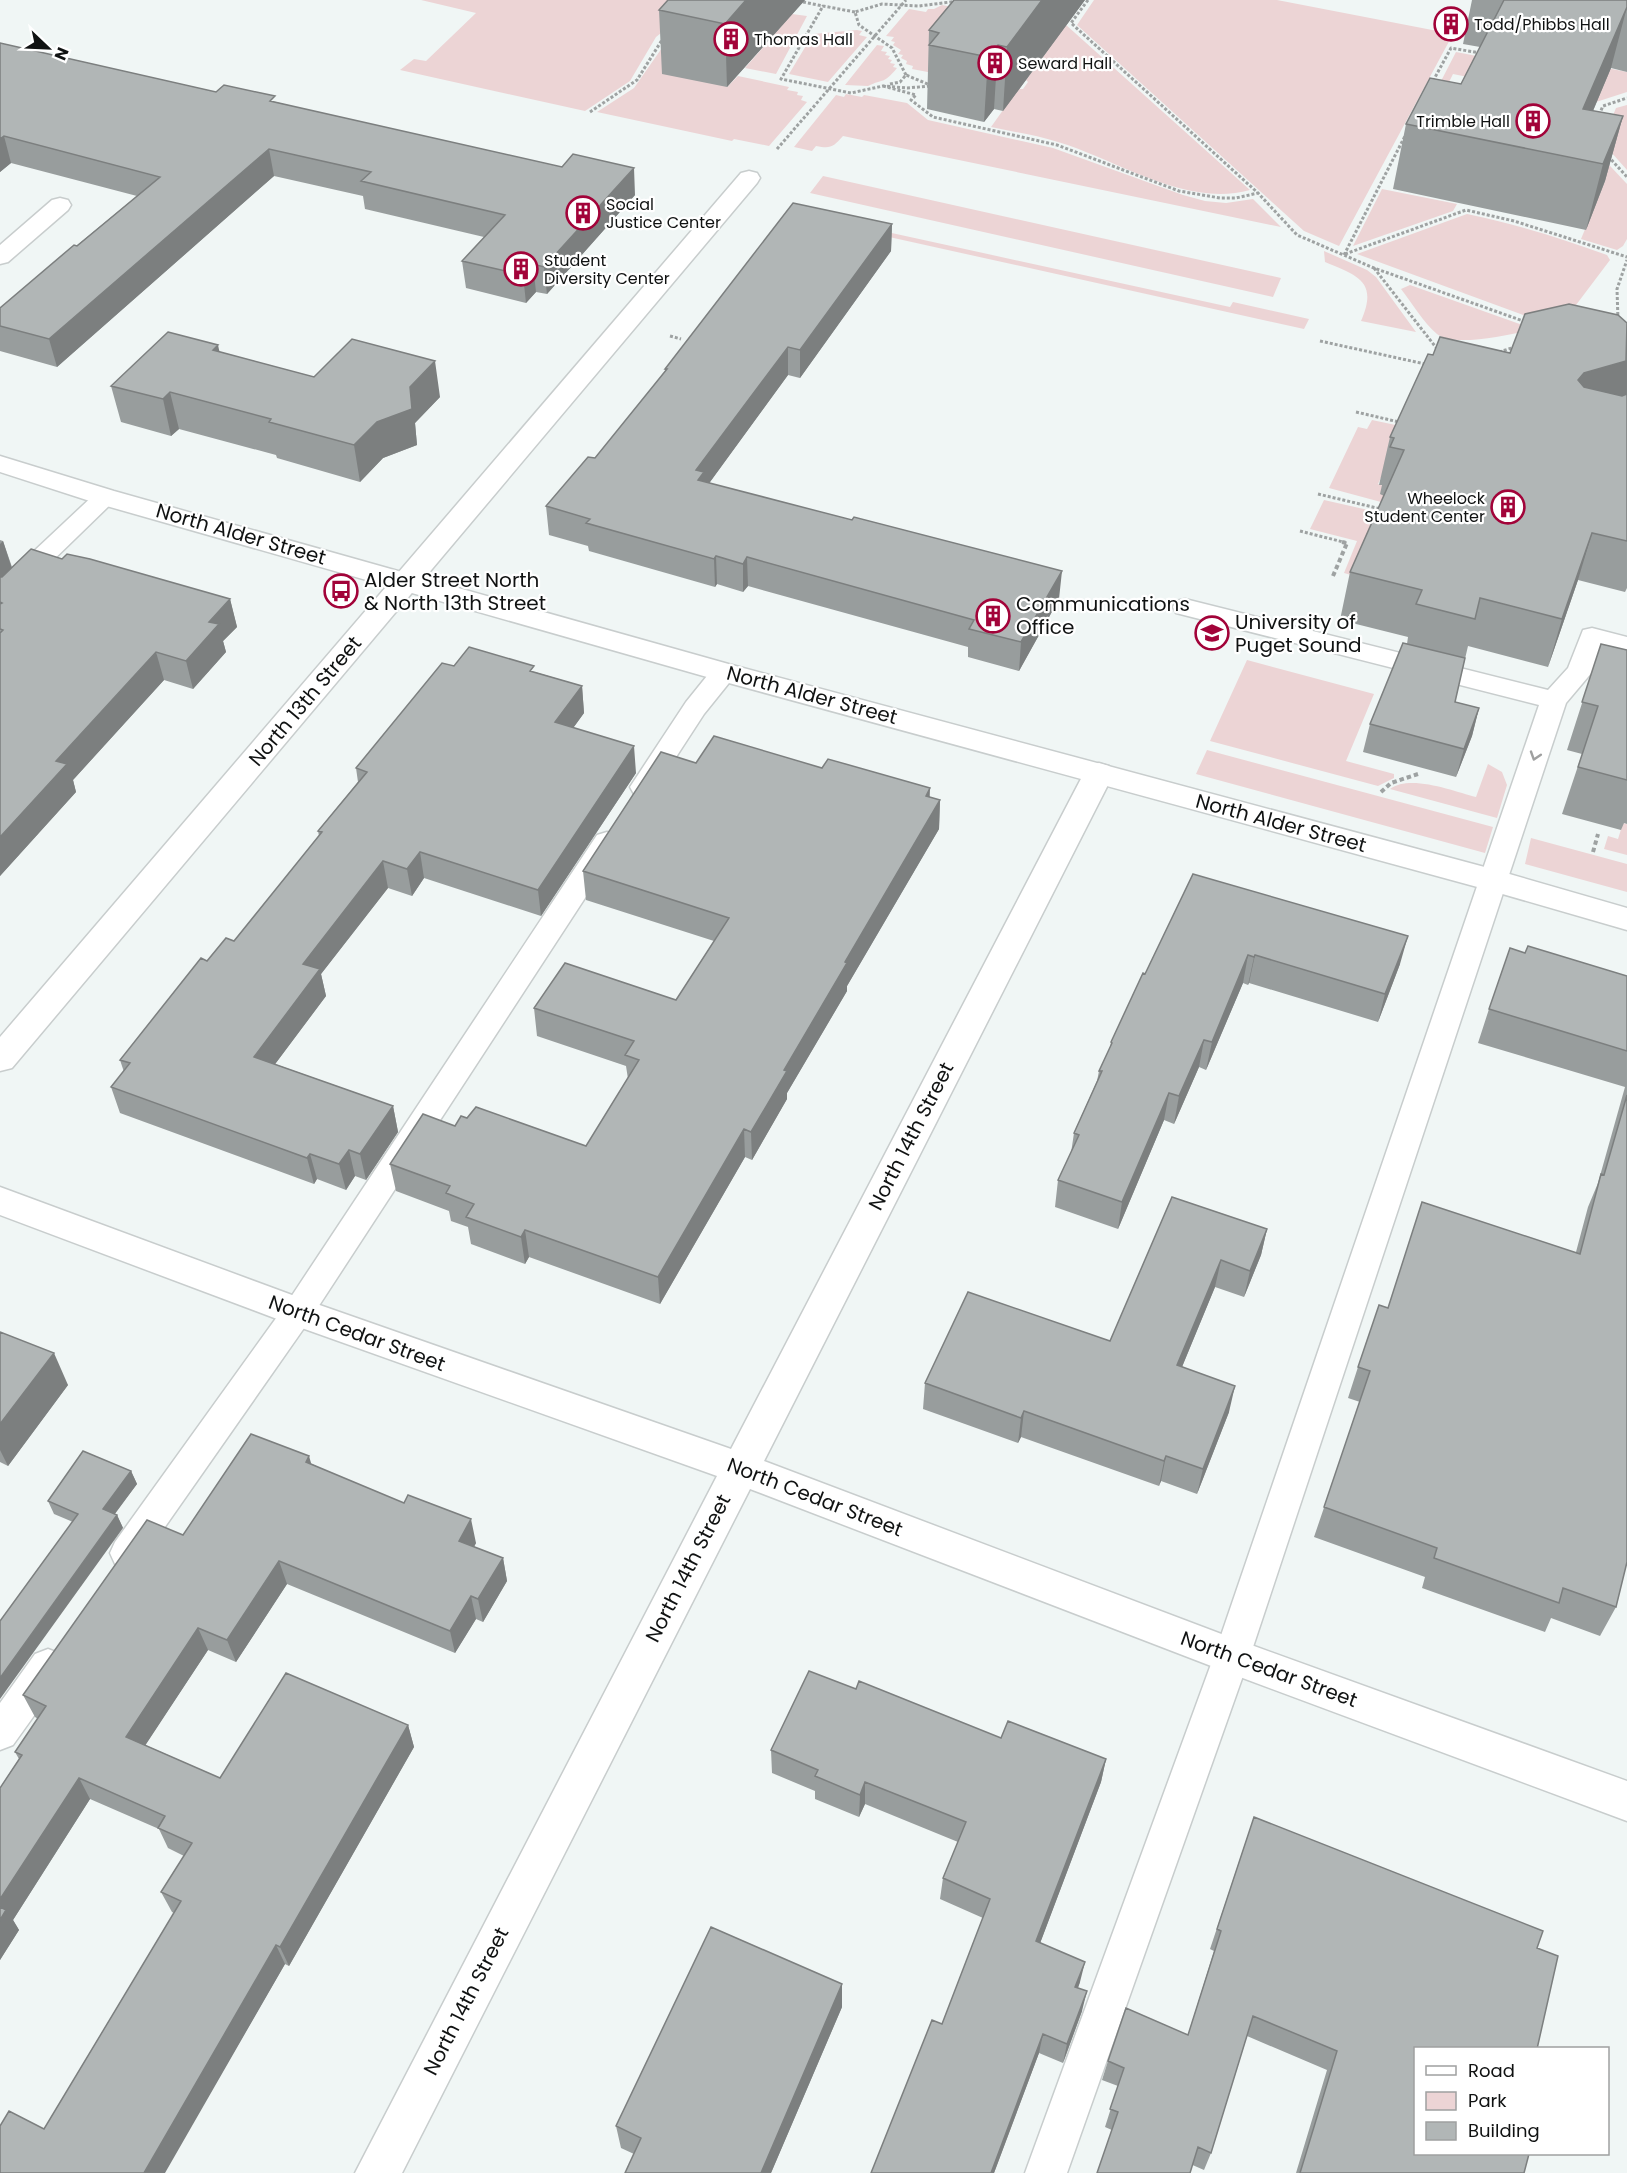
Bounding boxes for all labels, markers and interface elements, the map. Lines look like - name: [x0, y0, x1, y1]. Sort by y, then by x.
- building icon: Todd/Phibbs Hall: [1433, 6, 1469, 42]
- place label: Todd/Phibbs Hall: [1474, 13, 1610, 36]
- north arrow: [18, 18, 78, 78]
- building icon: Thomas Hall: [713, 21, 749, 57]
- place label: Thomas Hall: [754, 28, 853, 51]
- text: N: [48, 44, 74, 64]
- building icon: Seward Hall: [977, 45, 1013, 81]
- place label: Seward Hall: [1018, 52, 1112, 75]
- building icon: Trimble Hall: [1515, 103, 1551, 139]
- place label: Trimble Hall: [1416, 110, 1510, 133]
- place label: Social Justice Center: [606, 193, 721, 234]
- building icon: Social Justice Center: [565, 195, 601, 231]
- place label: Student Diversity Center: [544, 249, 670, 290]
- building icon: Student Diversity Center: [503, 251, 539, 287]
- place label: Wheelock Student Center: [1364, 487, 1486, 528]
- building icon: Wheelock Student Center: [1490, 489, 1526, 525]
- street label: North Alder Street: [153, 496, 329, 572]
- place label: Alder Street North & North 13th Street: [364, 566, 546, 617]
- bus stop icon: Alder Street North & North 13th Street: [323, 573, 359, 609]
- place label: Communications Office: [1016, 590, 1190, 641]
- building icon: Communications Office: [975, 598, 1011, 634]
- place label: University of Puget Sound: [1235, 608, 1362, 659]
- school or university icon: University of Puget Sound: [1194, 615, 1230, 651]
- street label: North 13th Street: [242, 630, 368, 772]
- street label: North Alder Street: [724, 659, 900, 731]
- one-way arrow: [1530, 750, 1543, 761]
- street label: North Alder Street: [1193, 787, 1369, 859]
- street label: North 14th Street: [862, 1057, 960, 1215]
- street label: North Cedar Street: [265, 1288, 449, 1378]
- street label: North Cedar Street: [723, 1451, 907, 1543]
- street label: North 14th Street: [639, 1489, 737, 1647]
- street label: North Cedar Street: [1177, 1624, 1361, 1714]
- street label: North 14th Street: [417, 1922, 515, 2080]
- legend: [1414, 2047, 1609, 2155]
- text: Road: [1468, 2058, 1515, 2083]
- text: Park: [1468, 2088, 1507, 2113]
- text: Building: [1468, 2118, 1540, 2143]

